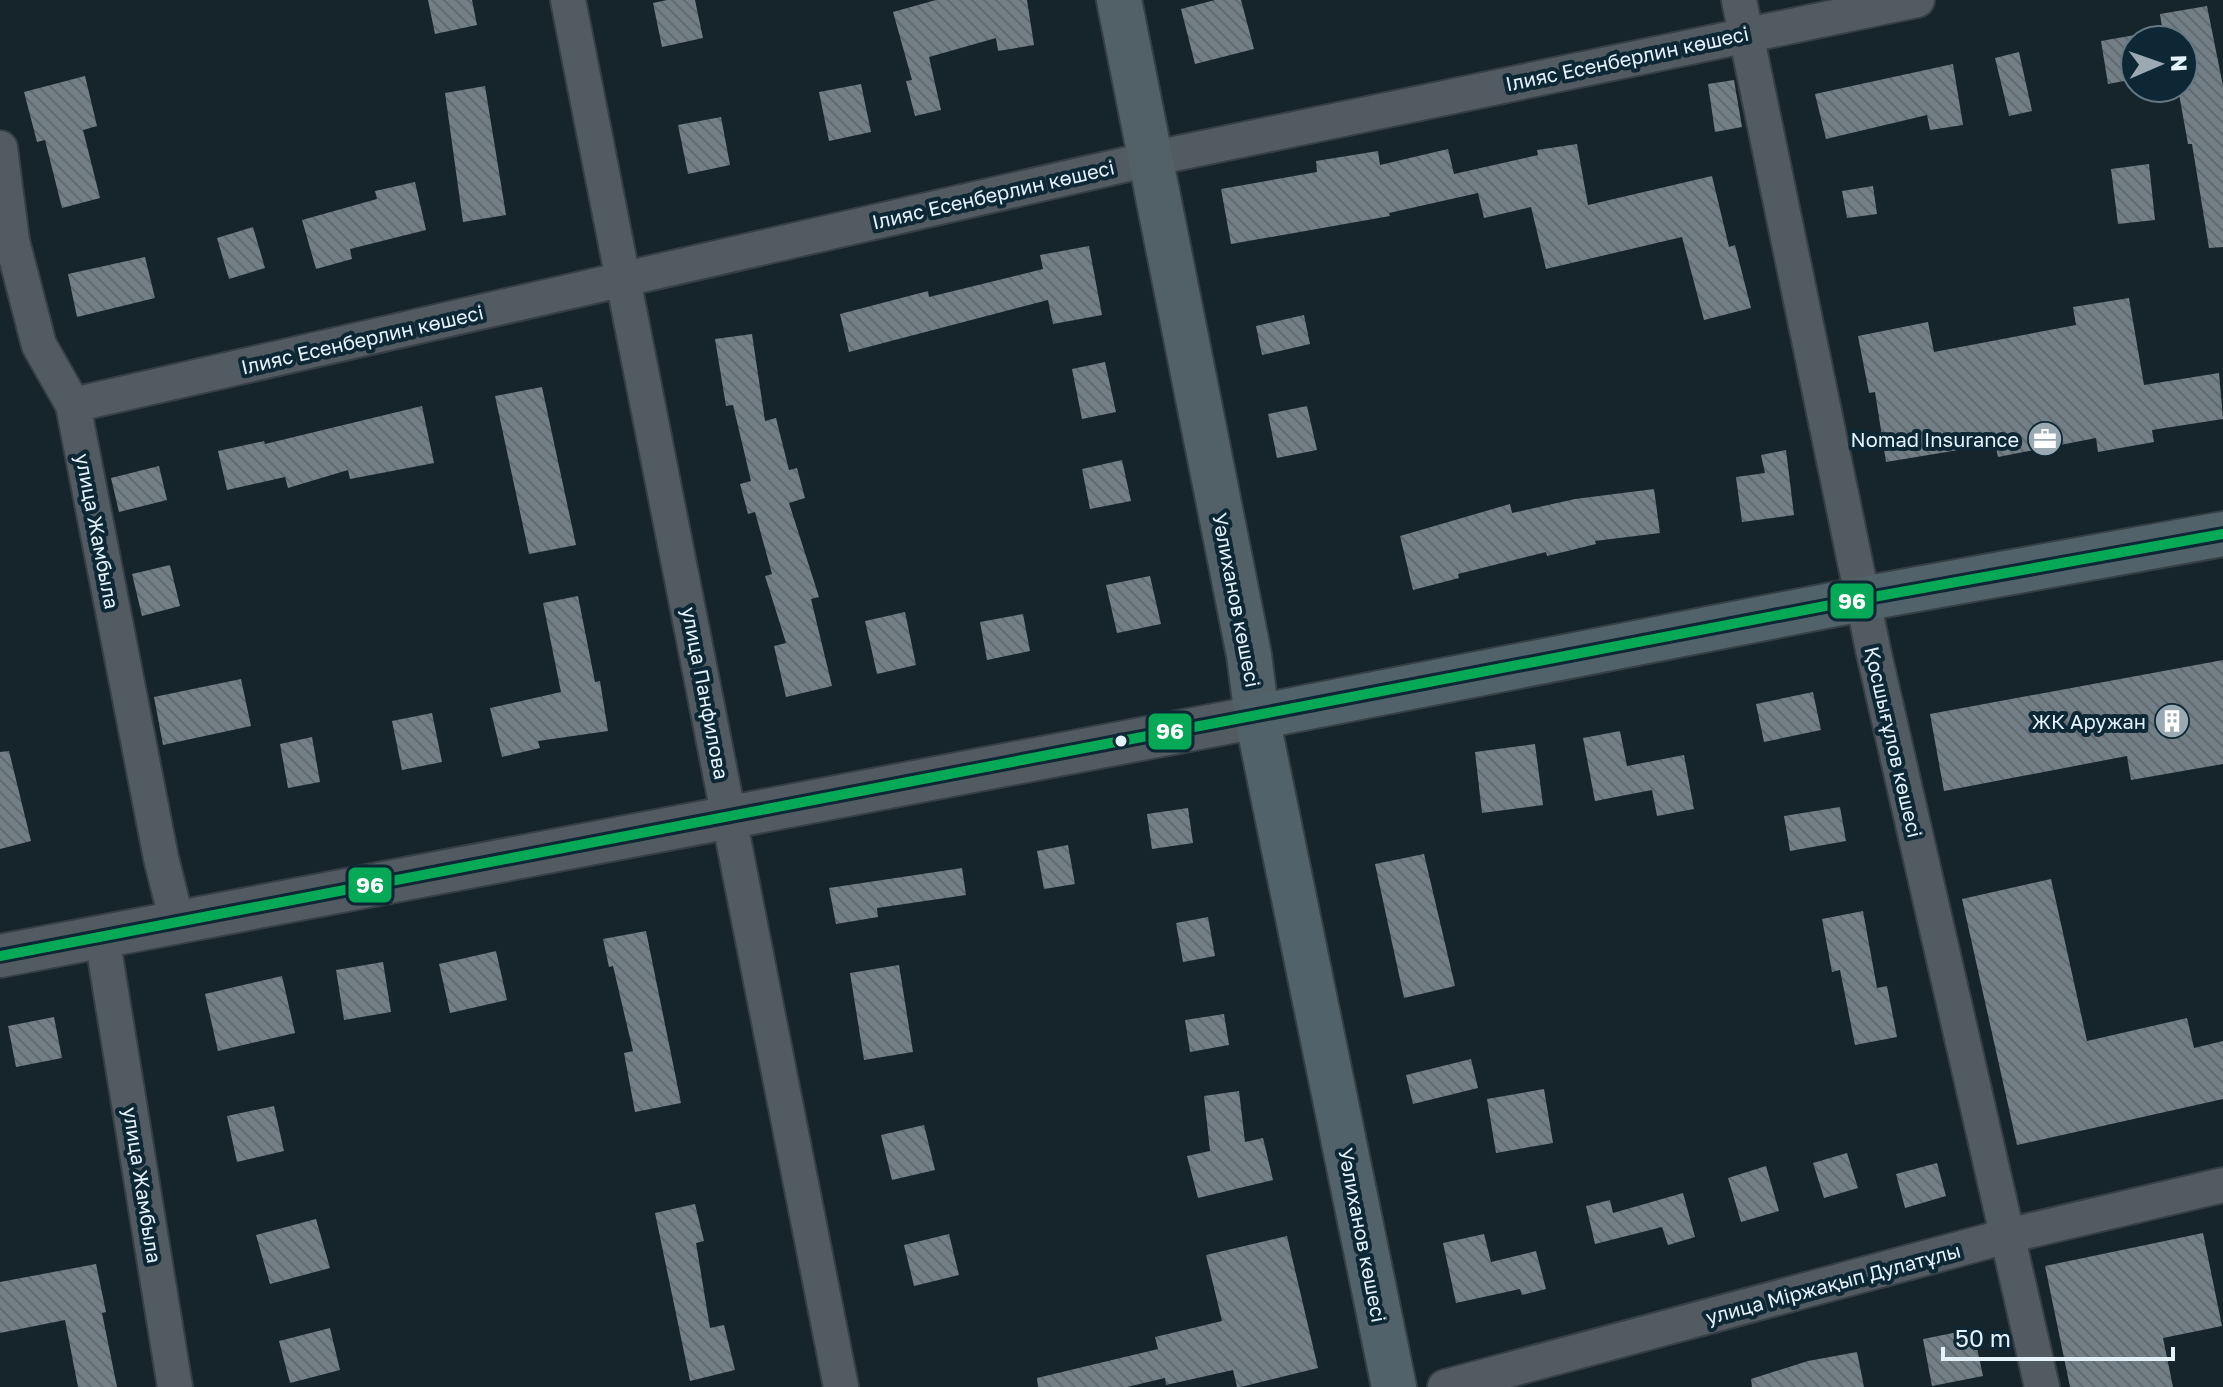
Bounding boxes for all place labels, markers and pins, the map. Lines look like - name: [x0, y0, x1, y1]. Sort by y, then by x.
- office icon: Nomad Insurance: [2026, 420, 2064, 458]
- place label: Nomad Insurance: [1851, 427, 2019, 451]
- building icon: ЖК Аружан: [2153, 702, 2191, 740]
- place label: ЖК Аружан: [2032, 709, 2146, 733]
- unlabelled marker: [1113, 733, 1129, 749]

